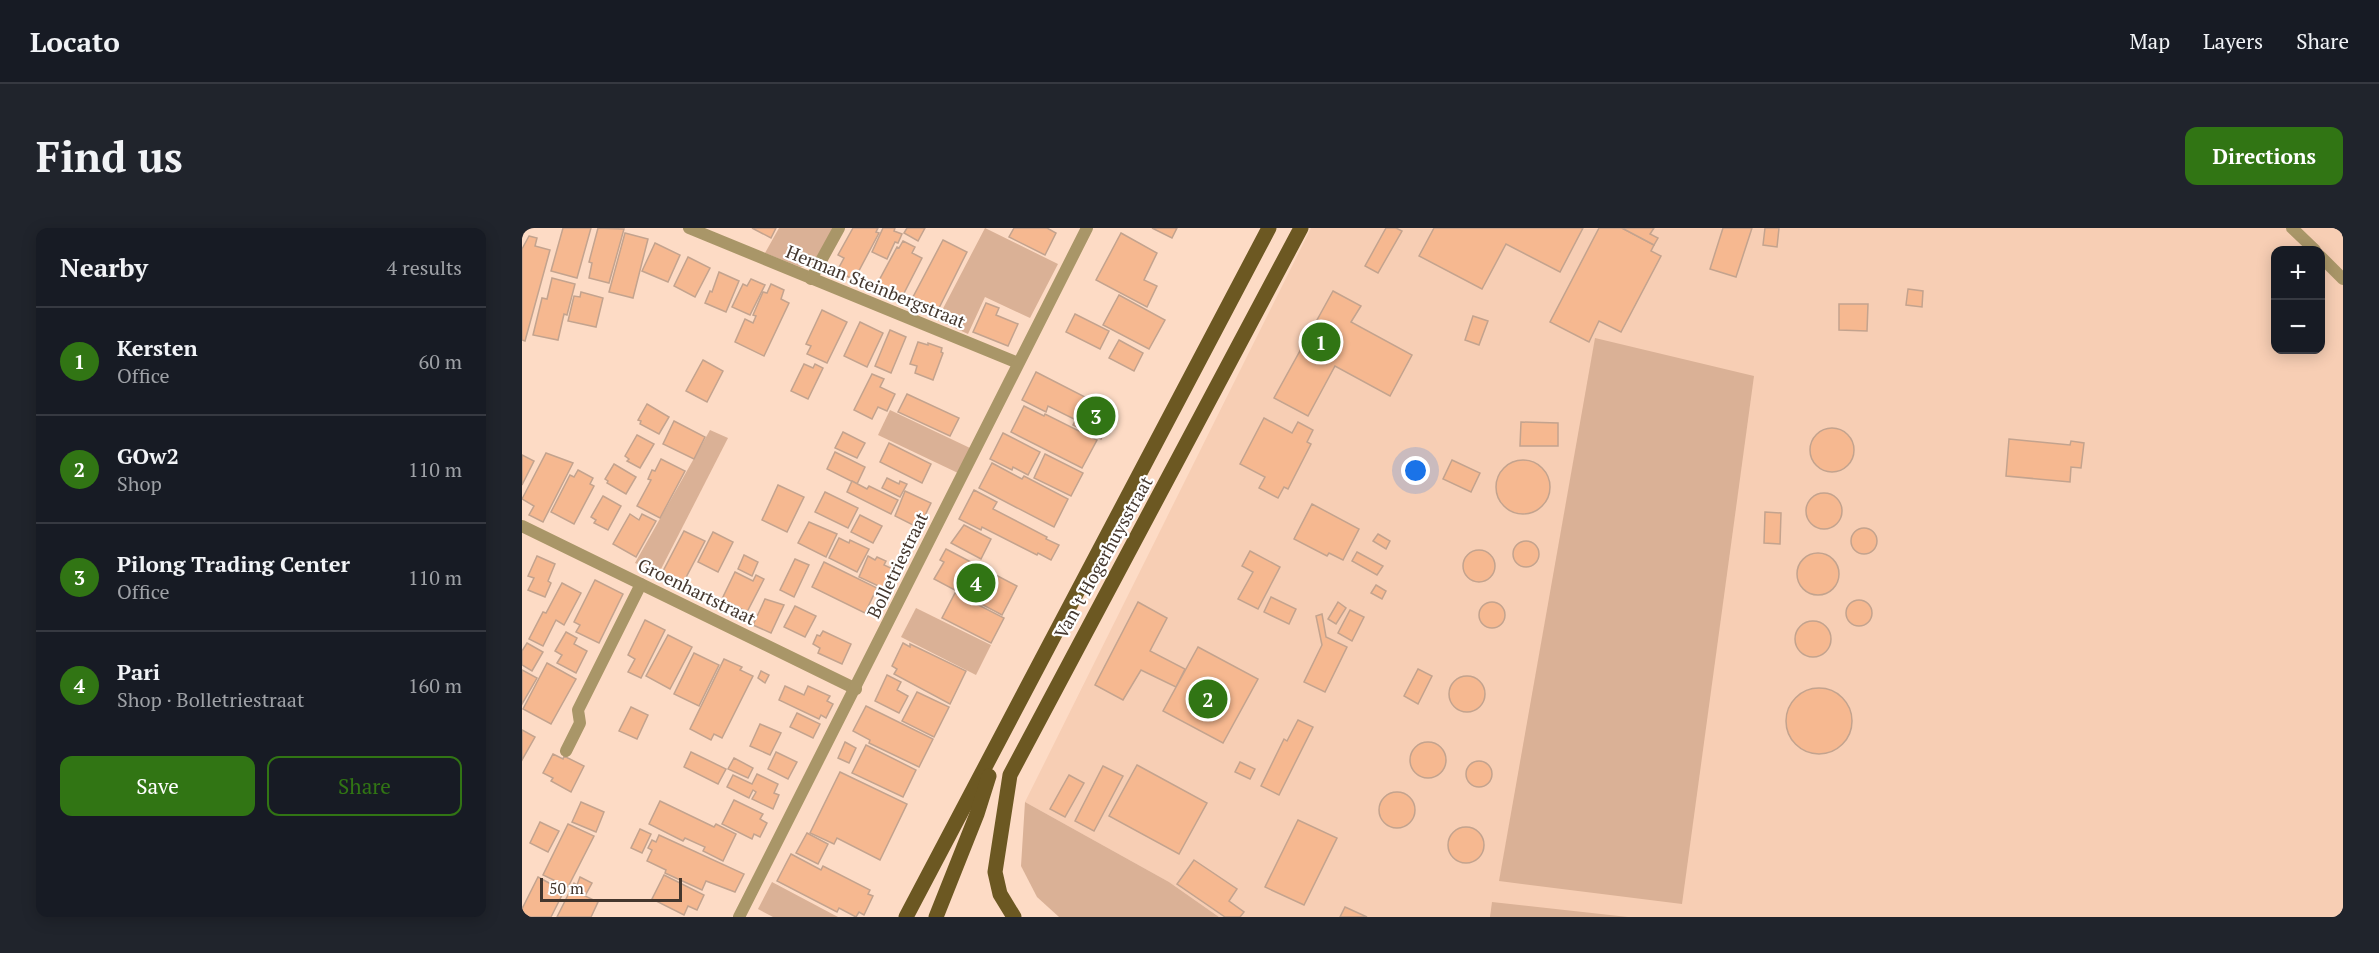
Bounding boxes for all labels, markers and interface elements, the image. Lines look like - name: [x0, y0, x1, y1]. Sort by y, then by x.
- text: Locato: [30, 23, 120, 60]
- text: Map: [2129, 27, 2170, 55]
- text: Layers: [2203, 27, 2263, 55]
- text: Share: [2296, 27, 2349, 55]
- button: Directions: [2185, 127, 2343, 185]
- text: Find us: [36, 128, 183, 184]
- street label: Herman Steinbergstraat: [783, 239, 970, 333]
- map controls: [2271, 246, 2325, 354]
- button: +: [2271, 246, 2325, 300]
- text: Nearby: [60, 250, 148, 284]
- text: 4 results: [387, 254, 462, 281]
- button: −: [2271, 300, 2325, 354]
- pin: 1: [1302, 320, 1340, 364]
- text: Kersten: [117, 333, 198, 362]
- text: 1: [74, 348, 85, 375]
- text: 60 m: [419, 348, 462, 375]
- text: Office: [117, 362, 170, 389]
- pin: 3: [1076, 394, 1116, 438]
- text: GOw2: [117, 441, 179, 470]
- text: 2: [74, 456, 85, 483]
- text: 110 m: [408, 456, 462, 483]
- your location: [1401, 456, 1430, 485]
- text: Shop: [117, 470, 162, 497]
- street label: Van 't Hogerhuysstraat: [1048, 471, 1158, 642]
- street label: Bolletriestraat: [861, 508, 933, 622]
- text: Pilong Trading Center: [117, 549, 350, 578]
- street label: Groenhartstraat: [634, 552, 760, 630]
- pin: 4: [956, 560, 996, 606]
- text: 3: [74, 564, 85, 591]
- text: 110 m: [408, 564, 462, 591]
- text: Office: [117, 578, 170, 605]
- text: Pari: [117, 657, 160, 686]
- text: 4: [74, 672, 85, 699]
- text: 160 m: [408, 672, 462, 699]
- pin: 2: [1188, 676, 1228, 722]
- text: Shop · Bolletriestraat: [117, 686, 304, 713]
- button: Save: [60, 756, 255, 816]
- button: Share: [267, 756, 462, 816]
- scale bar: [540, 875, 682, 902]
- text: 50 m: [549, 877, 584, 899]

